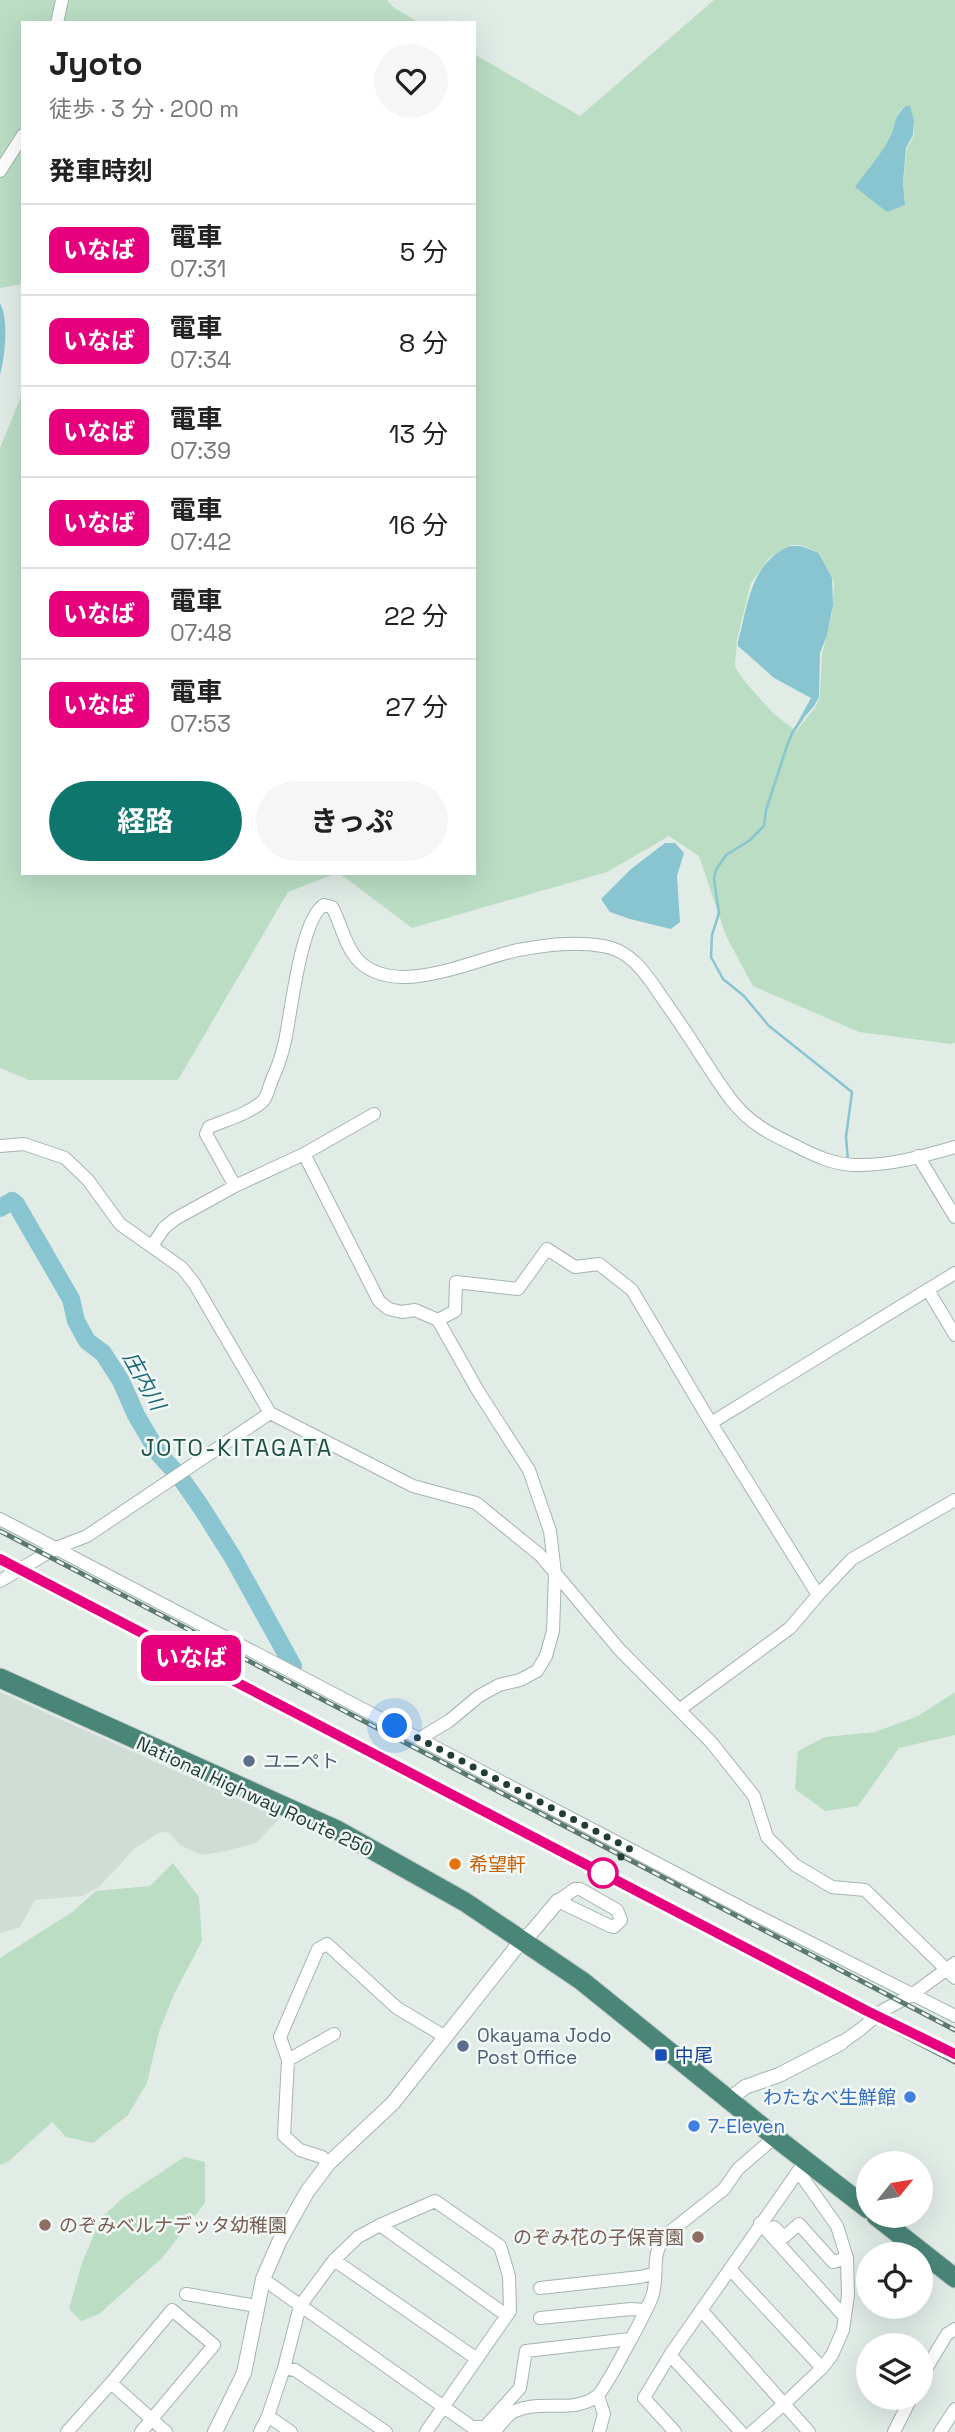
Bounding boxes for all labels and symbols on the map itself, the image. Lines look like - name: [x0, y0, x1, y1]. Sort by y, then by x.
- water label: 庄内川: [117, 1347, 172, 1417]
- district label: JOTO-KITAGATA: [141, 1433, 333, 1463]
- line badge: いなば: [151, 1635, 231, 1681]
- your location: [377, 1708, 412, 1743]
- street label: National Highway Route 250: [132, 1731, 377, 1862]
- place label: ユニペト: [263, 1749, 339, 1774]
- marker: ユニペト: [241, 1753, 257, 1769]
- place label: 希望軒: [469, 1852, 526, 1877]
- marker: 希望軒: [447, 1856, 463, 1872]
- unlabelled marker: [588, 1858, 618, 1888]
- place label: Okayama Jodo Post Office: [477, 2023, 612, 2070]
- marker: Okayama Jodo Post Office: [455, 2038, 471, 2054]
- place label: 中尾: [675, 2043, 713, 2068]
- marker: 中尾: [653, 2047, 669, 2063]
- place label: わたなべ生鮮館: [763, 2085, 896, 2110]
- marker: わたなべ生鮮館: [902, 2089, 918, 2105]
- place label: 7-Eleven: [708, 2114, 785, 2139]
- marker: 7-Eleven: [686, 2118, 702, 2134]
- north arrow: [856, 2151, 933, 2228]
- place label: のぞみベルナデッタ幼稚園: [59, 2213, 287, 2238]
- marker: のぞみベルナデッタ幼稚園: [37, 2217, 53, 2233]
- place label: のぞみ花の子保育園: [513, 2225, 684, 2250]
- marker: のぞみ花の子保育園: [690, 2229, 706, 2245]

